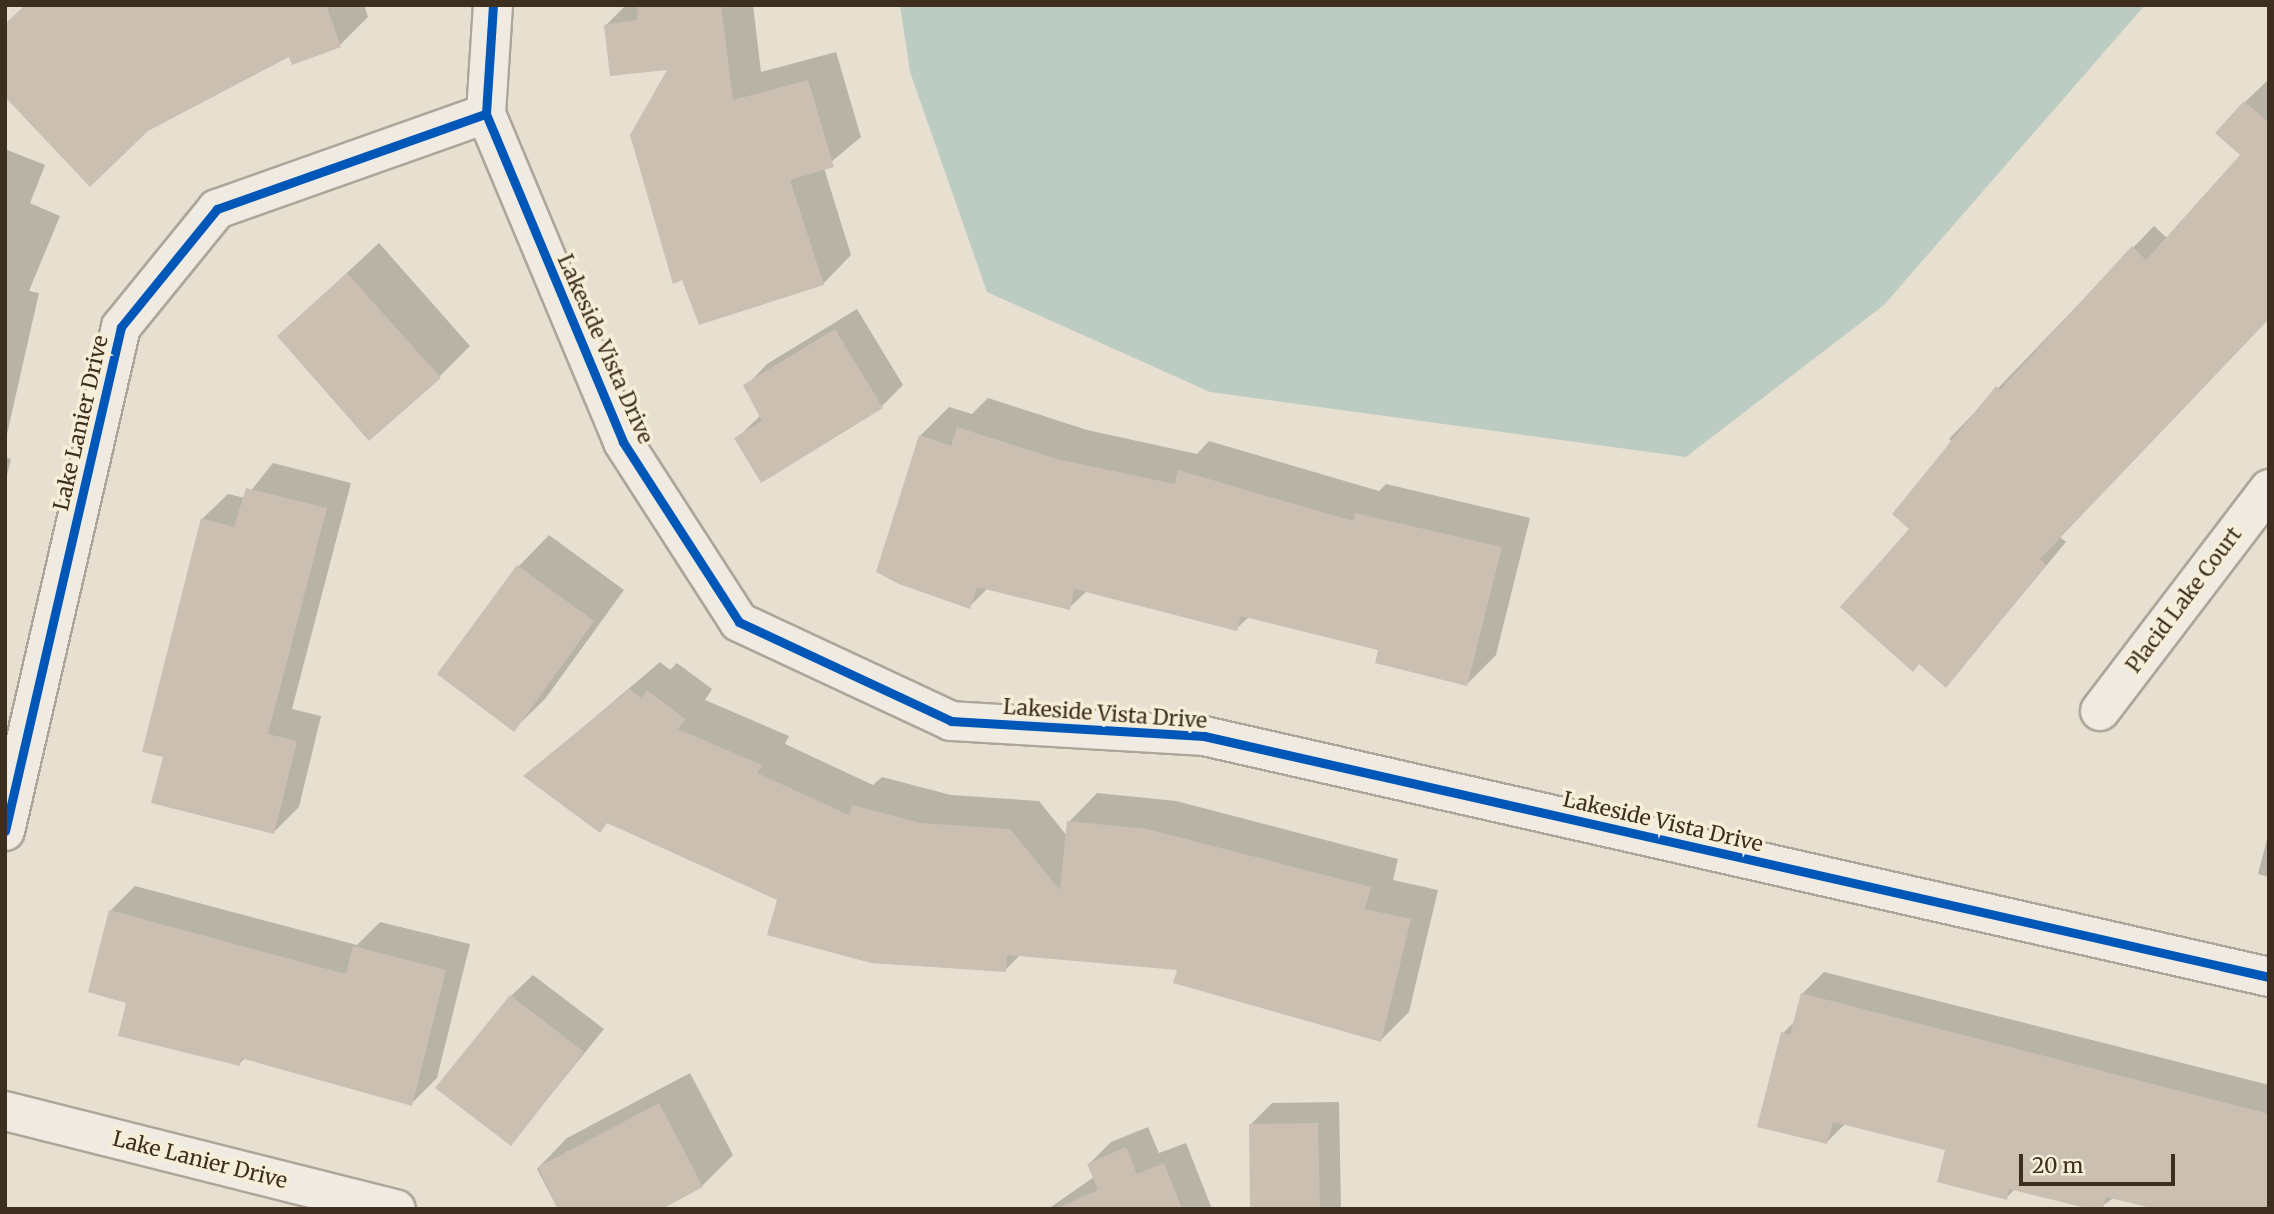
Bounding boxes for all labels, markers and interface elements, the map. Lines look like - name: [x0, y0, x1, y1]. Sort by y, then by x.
- street label: Lakeside Vista Drive: [552, 250, 658, 448]
- street label: Lake Lanier Drive: [49, 333, 113, 513]
- street label: Placid Lake Court: [2121, 522, 2247, 678]
- street label: Lakeside Vista Drive: [1002, 694, 1208, 734]
- street label: Lakeside Vista Drive: [1561, 787, 1765, 857]
- street label: Lake Lanier Drive: [110, 1126, 290, 1194]
- scale bar: [2022, 1140, 2178, 1184]
- text: 20 m: [2032, 1152, 2083, 1179]

